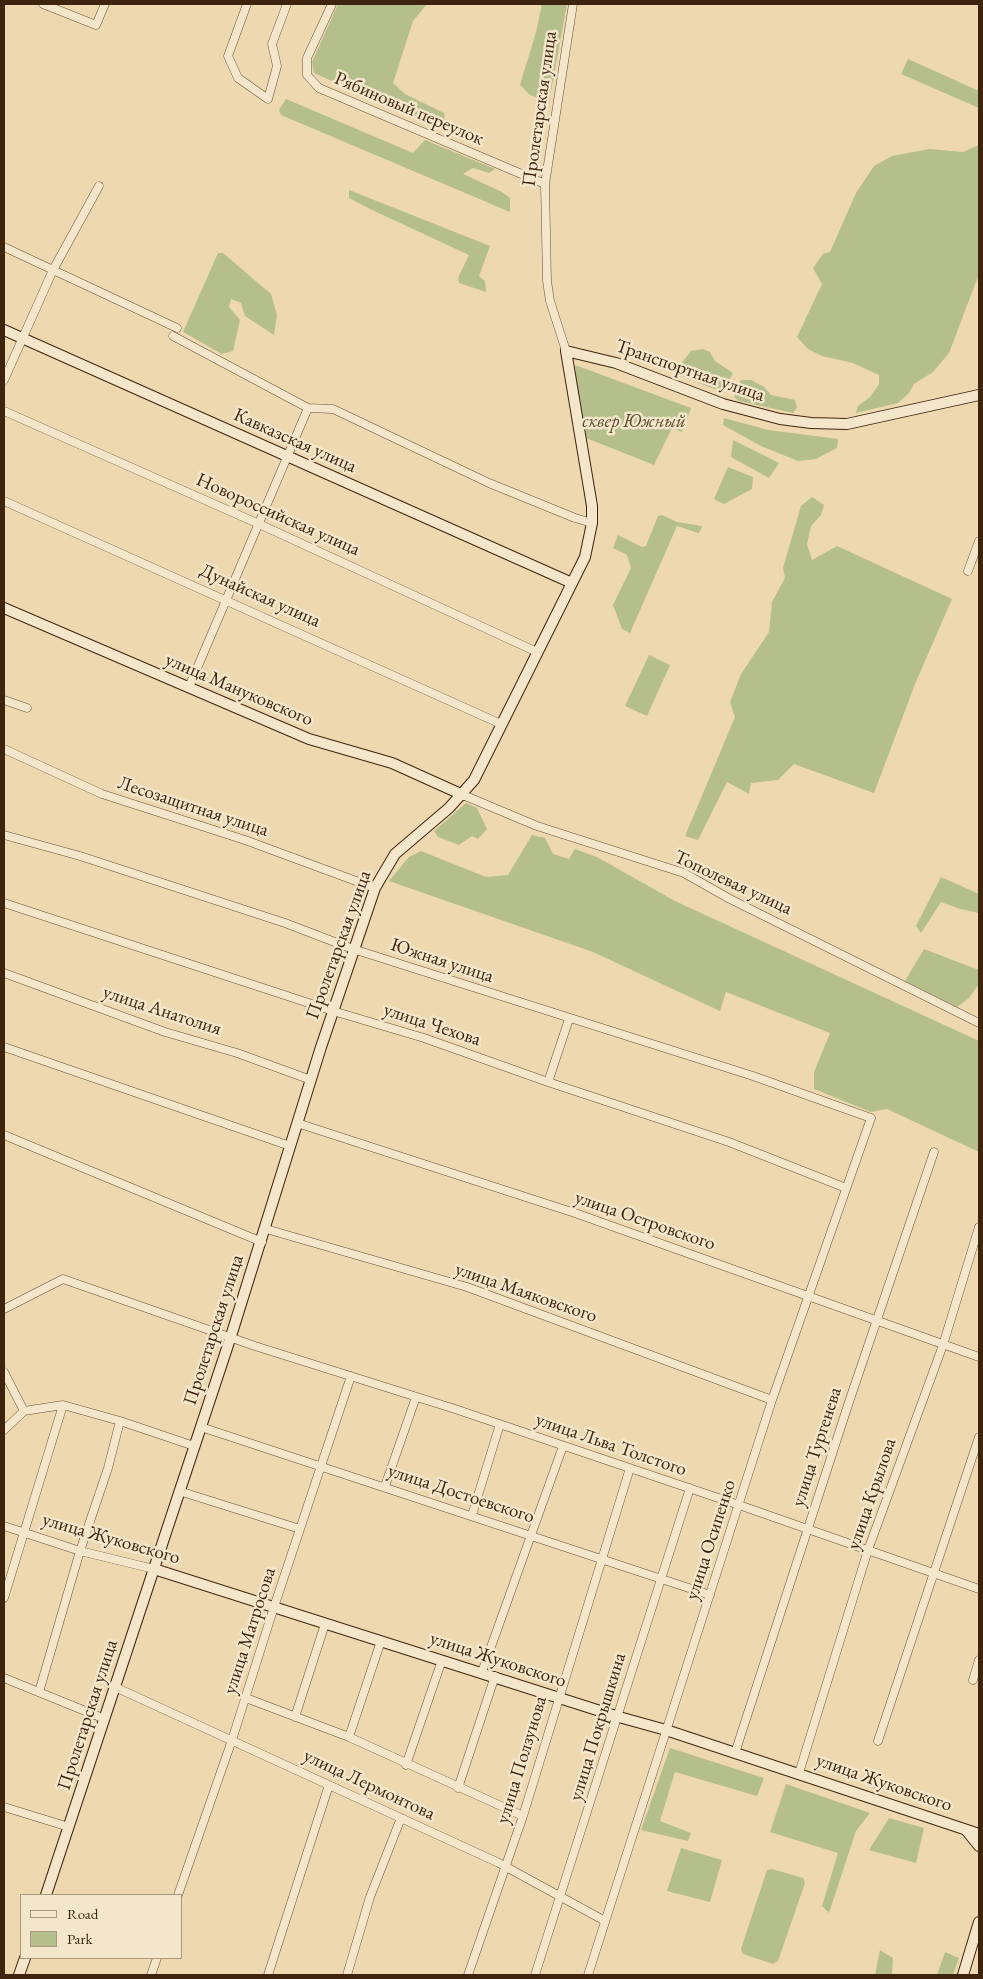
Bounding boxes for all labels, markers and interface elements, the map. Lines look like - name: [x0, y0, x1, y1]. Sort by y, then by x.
- street label: Пролетарская улица: [518, 30, 562, 188]
- street label: Рябиновый переулок: [331, 67, 487, 151]
- street label: Транспортная улица: [613, 335, 767, 407]
- street label: Кавказская улица: [230, 404, 360, 478]
- park label: сквер Южный: [582, 411, 686, 433]
- street label: Новороссийская улица: [193, 469, 363, 561]
- street label: Дунайская улица: [196, 559, 324, 633]
- street label: улица Мануковского: [162, 649, 316, 731]
- street label: Лесозащитная улица: [115, 772, 271, 842]
- street label: Тополевая улица: [670, 846, 796, 920]
- street label: Пролетарская улица: [301, 867, 377, 1023]
- street label: Южная улица: [388, 934, 496, 988]
- street label: улица Анатолия: [100, 981, 224, 1041]
- street label: улица Чехова: [380, 999, 484, 1051]
- street label: улица Островского: [572, 1186, 718, 1256]
- street label: Пролетарская улица: [179, 1252, 249, 1408]
- street label: улица Маяковского: [452, 1258, 600, 1328]
- street label: улица Тургенева: [787, 1384, 847, 1510]
- street label: улица Льва Толстого: [532, 1408, 690, 1482]
- street label: улица Крылова: [842, 1435, 902, 1553]
- street label: улица Достоевского: [385, 1460, 537, 1528]
- street label: улица Осипенко: [681, 1477, 741, 1603]
- street label: улица Жуковского: [39, 1508, 183, 1570]
- street label: улица Матросова: [219, 1565, 281, 1697]
- street label: улица Жуковского: [427, 1627, 569, 1693]
- street label: Пролетарская улица: [53, 1637, 123, 1793]
- street label: улица Покрышкина: [565, 1650, 631, 1804]
- street label: улица Ползунова: [492, 1693, 552, 1827]
- street label: улица Лермонтова: [299, 1745, 439, 1825]
- street label: улица Жуковского: [813, 1749, 955, 1817]
- legend: [20, 1894, 182, 1959]
- text: Road: [67, 1904, 98, 1923]
- text: Park: [67, 1929, 93, 1948]

